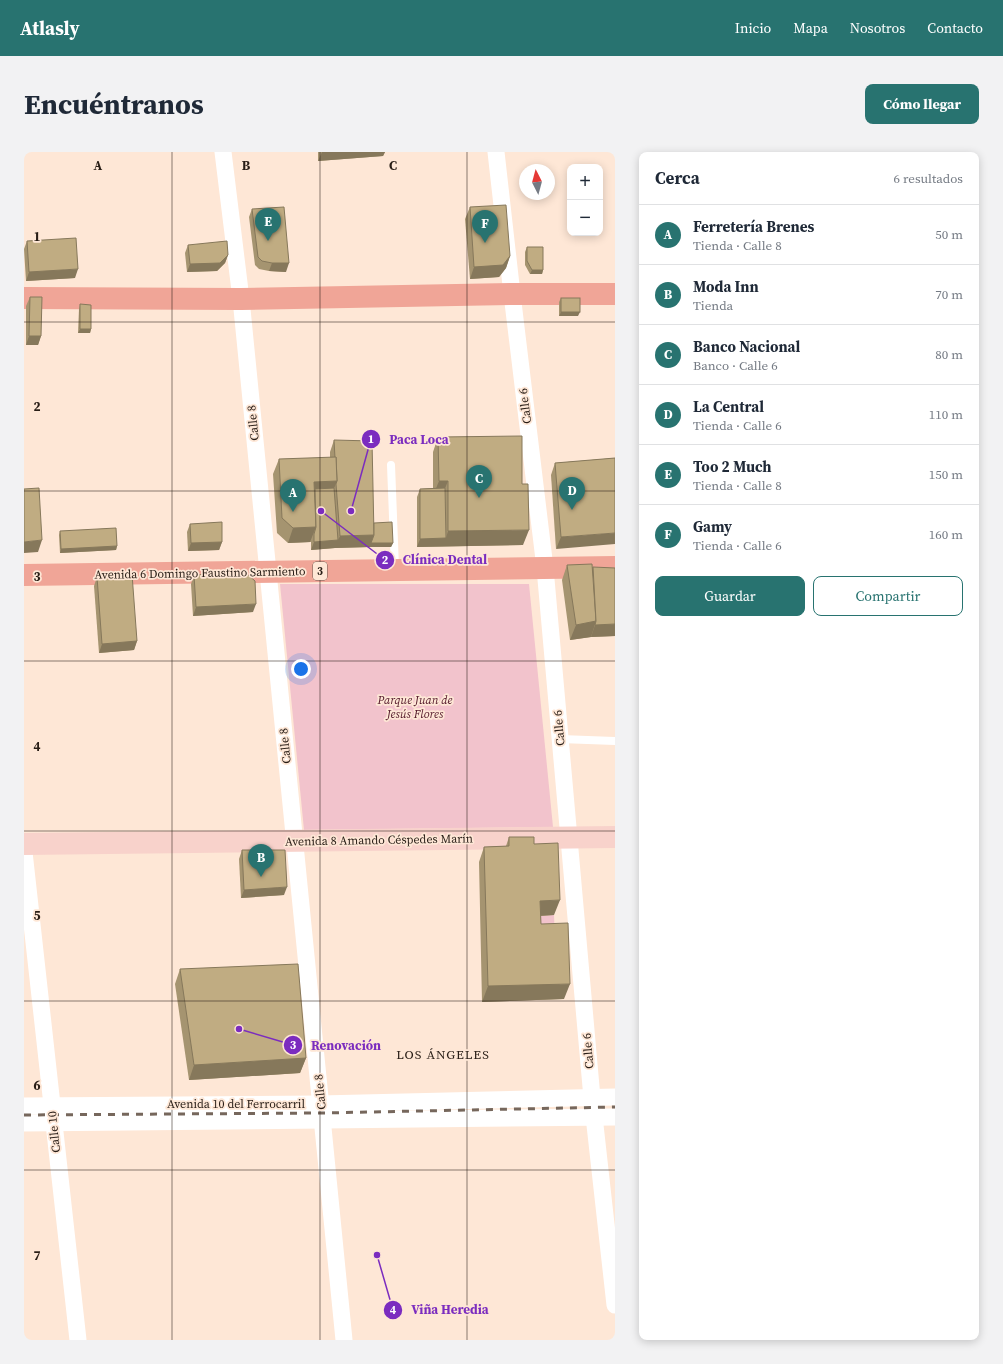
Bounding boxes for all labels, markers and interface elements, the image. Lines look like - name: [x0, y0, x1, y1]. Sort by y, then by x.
- text: Atlasly: [20, 15, 80, 41]
- text: Inicio: [735, 18, 771, 38]
- text: Mapa: [793, 18, 828, 38]
- text: Nosotros: [850, 18, 905, 38]
- text: Contacto: [927, 18, 983, 38]
- button: Cómo llegar: [865, 84, 979, 124]
- text: Encuéntranos: [24, 85, 204, 123]
- text: A: [94, 157, 103, 174]
- text: B: [242, 157, 251, 174]
- text: C: [389, 157, 397, 174]
- north arrow: [519, 164, 555, 200]
- map controls: [567, 164, 603, 236]
- button: +: [567, 164, 603, 200]
- text: Cerca: [655, 166, 700, 190]
- text: 6 resultados: [893, 170, 963, 187]
- button: −: [567, 200, 603, 236]
- pin: E: [255, 208, 281, 241]
- pin: F: [472, 210, 498, 243]
- text: Ferretería Brenes: [693, 216, 814, 237]
- text: A: [664, 226, 672, 243]
- text: 50 m: [935, 226, 963, 243]
- text: 1: [33, 228, 41, 245]
- text: Tienda · Calle 8: [693, 237, 782, 254]
- text: Moda Inn: [693, 276, 759, 297]
- text: B: [664, 286, 672, 303]
- text: 70 m: [935, 286, 963, 303]
- text: Tienda: [693, 297, 733, 314]
- text: Banco Nacional: [693, 336, 800, 357]
- text: C: [664, 346, 672, 363]
- text: 80 m: [935, 346, 963, 363]
- text: Banco · Calle 6: [693, 357, 778, 374]
- street label: Calle 6: [515, 387, 535, 425]
- text: La Central: [693, 396, 764, 417]
- text: 2: [33, 398, 41, 415]
- street label: Calle 8: [243, 404, 263, 442]
- text: D: [663, 406, 673, 423]
- text: 110 m: [929, 406, 963, 423]
- text: Tienda · Calle 6: [693, 417, 782, 434]
- callout: Paca Loca: [361, 427, 456, 452]
- text: 1: [368, 431, 374, 447]
- text: Paca Loca: [389, 431, 449, 448]
- text: Too 2 Much: [693, 456, 772, 477]
- pin: C: [466, 465, 492, 498]
- text: E: [664, 466, 672, 483]
- text: 150 m: [929, 466, 963, 483]
- pin: D: [559, 477, 585, 510]
- text: Tienda · Calle 8: [693, 477, 782, 494]
- pin: A: [280, 479, 306, 512]
- text: Gamy: [693, 516, 732, 537]
- text: F: [664, 526, 672, 543]
- text: 160 m: [929, 526, 963, 543]
- text: Tienda · Calle 6: [693, 537, 782, 554]
- callout: Clínica Dental: [375, 547, 495, 572]
- text: Clínica Dental: [403, 551, 487, 568]
- text: 2: [382, 552, 389, 568]
- road number: 3: [313, 562, 327, 580]
- street label: Avenida 6 Domingo Faustino Sarmiento: [94, 563, 306, 583]
- text: 3: [33, 568, 41, 585]
- button: Guardar: [655, 576, 805, 616]
- button: Compartir: [813, 576, 963, 616]
- your location: [291, 659, 311, 679]
- park label: Parque Juan de Jesús Flores: [376, 692, 453, 722]
- street label: Calle 6: [549, 709, 569, 747]
- street label: Calle 8: [275, 727, 295, 765]
- text: 4: [33, 738, 41, 755]
- street label: Avenida 8 Amando Céspedes Marín: [285, 830, 473, 850]
- pin: B: [248, 844, 274, 877]
- text: 5: [33, 907, 41, 924]
- callout: Renovación: [283, 1032, 389, 1057]
- street label: Calle 6: [578, 1032, 598, 1070]
- text: 3: [290, 1037, 297, 1053]
- text: Renovación: [311, 1037, 381, 1054]
- district label: LOS ÁNGELES: [396, 1046, 490, 1063]
- street label: Calle 8: [310, 1073, 330, 1111]
- text: 6: [33, 1077, 41, 1094]
- street label: Avenida 10 del Ferrocarril: [167, 1096, 305, 1112]
- street label: Calle 10: [44, 1110, 64, 1154]
- text: 7: [33, 1247, 41, 1264]
- callout: Viña Heredia: [383, 1297, 497, 1322]
- text: Viña Heredia: [411, 1301, 489, 1318]
- text: 4: [390, 1302, 397, 1318]

